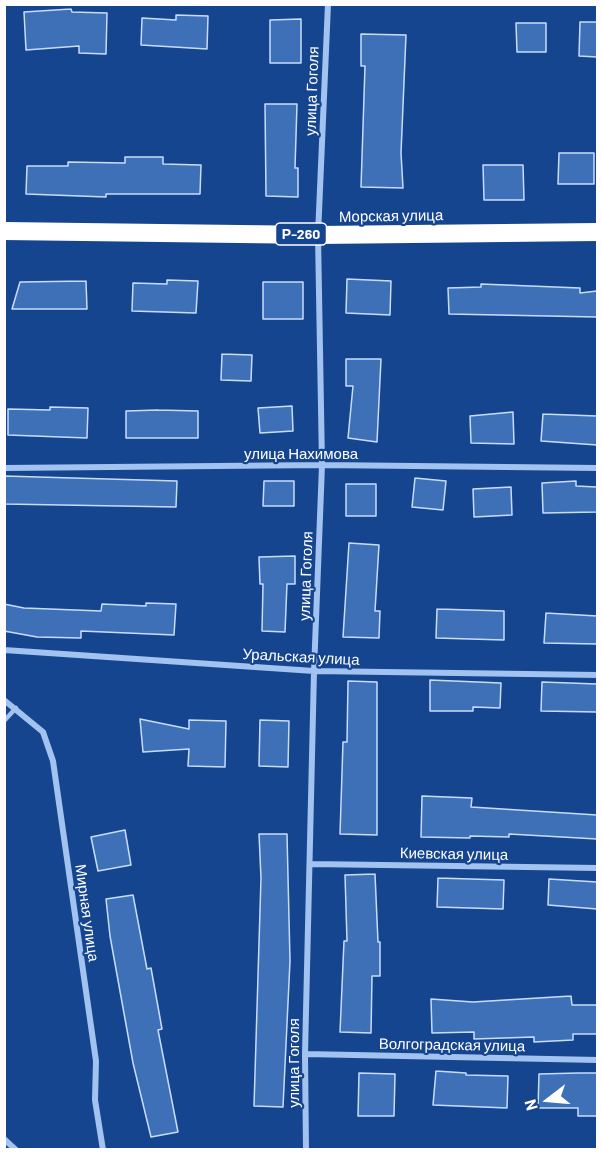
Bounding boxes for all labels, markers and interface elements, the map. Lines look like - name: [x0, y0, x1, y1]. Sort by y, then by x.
- street label: улица Гоголя: [301, 46, 323, 136]
- street label: Морская улица: [339, 206, 443, 226]
- road number: Р-260: [276, 223, 326, 245]
- street label: улица Нахимова: [244, 445, 358, 463]
- street label: улица Гоголя: [295, 531, 317, 621]
- street label: Уральская улица: [242, 645, 360, 669]
- street label: Киевская улица: [400, 844, 508, 864]
- street label: Мирная улица: [71, 863, 103, 963]
- street label: улица Гоголя: [285, 1018, 303, 1108]
- street label: Волгоградская улица: [379, 1035, 525, 1055]
- north arrow: [518, 1070, 578, 1130]
- text: N: [520, 1097, 541, 1113]

